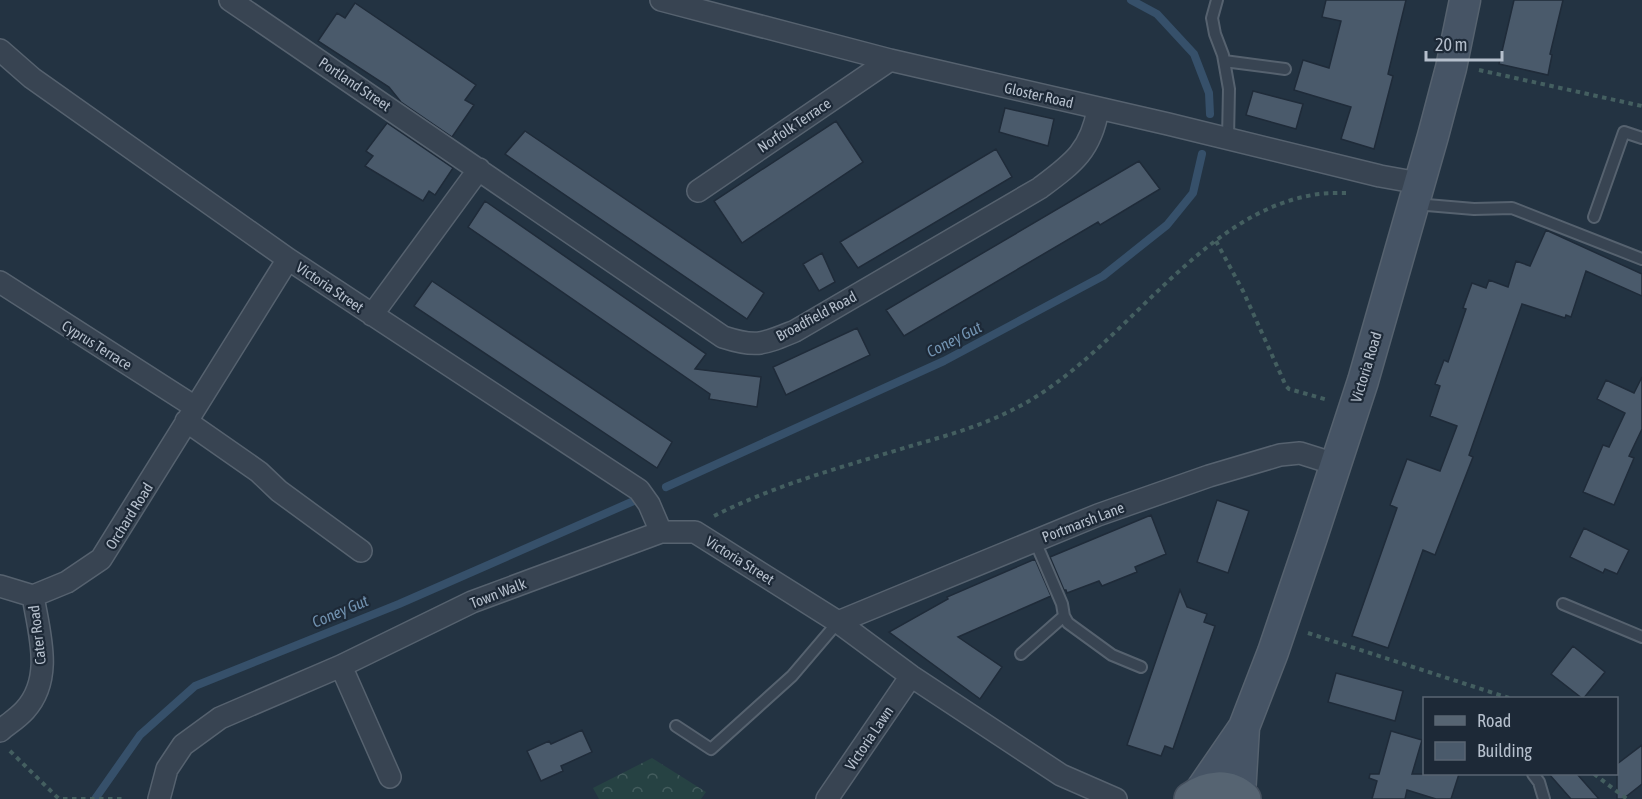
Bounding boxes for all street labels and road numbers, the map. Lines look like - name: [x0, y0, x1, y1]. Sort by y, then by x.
- street label: Portland Street: [316, 54, 394, 114]
- street label: Gloster Road: [1003, 79, 1075, 111]
- street label: Norfolk Terrace: [754, 94, 834, 156]
- street label: Victoria Street: [293, 258, 367, 316]
- street label: Broadfield Road: [773, 288, 859, 344]
- street label: Cyprus Terrace: [59, 317, 135, 373]
- street label: Victoria Road: [1347, 330, 1385, 404]
- street label: Orchard Road: [102, 480, 156, 552]
- street label: Portmarsh Lane: [1040, 498, 1127, 545]
- street label: Victoria Street: [703, 532, 777, 588]
- street label: Town Walk: [467, 574, 529, 611]
- street label: Cater Road: [25, 604, 49, 666]
- street label: Victoria Lawn: [841, 703, 897, 773]

